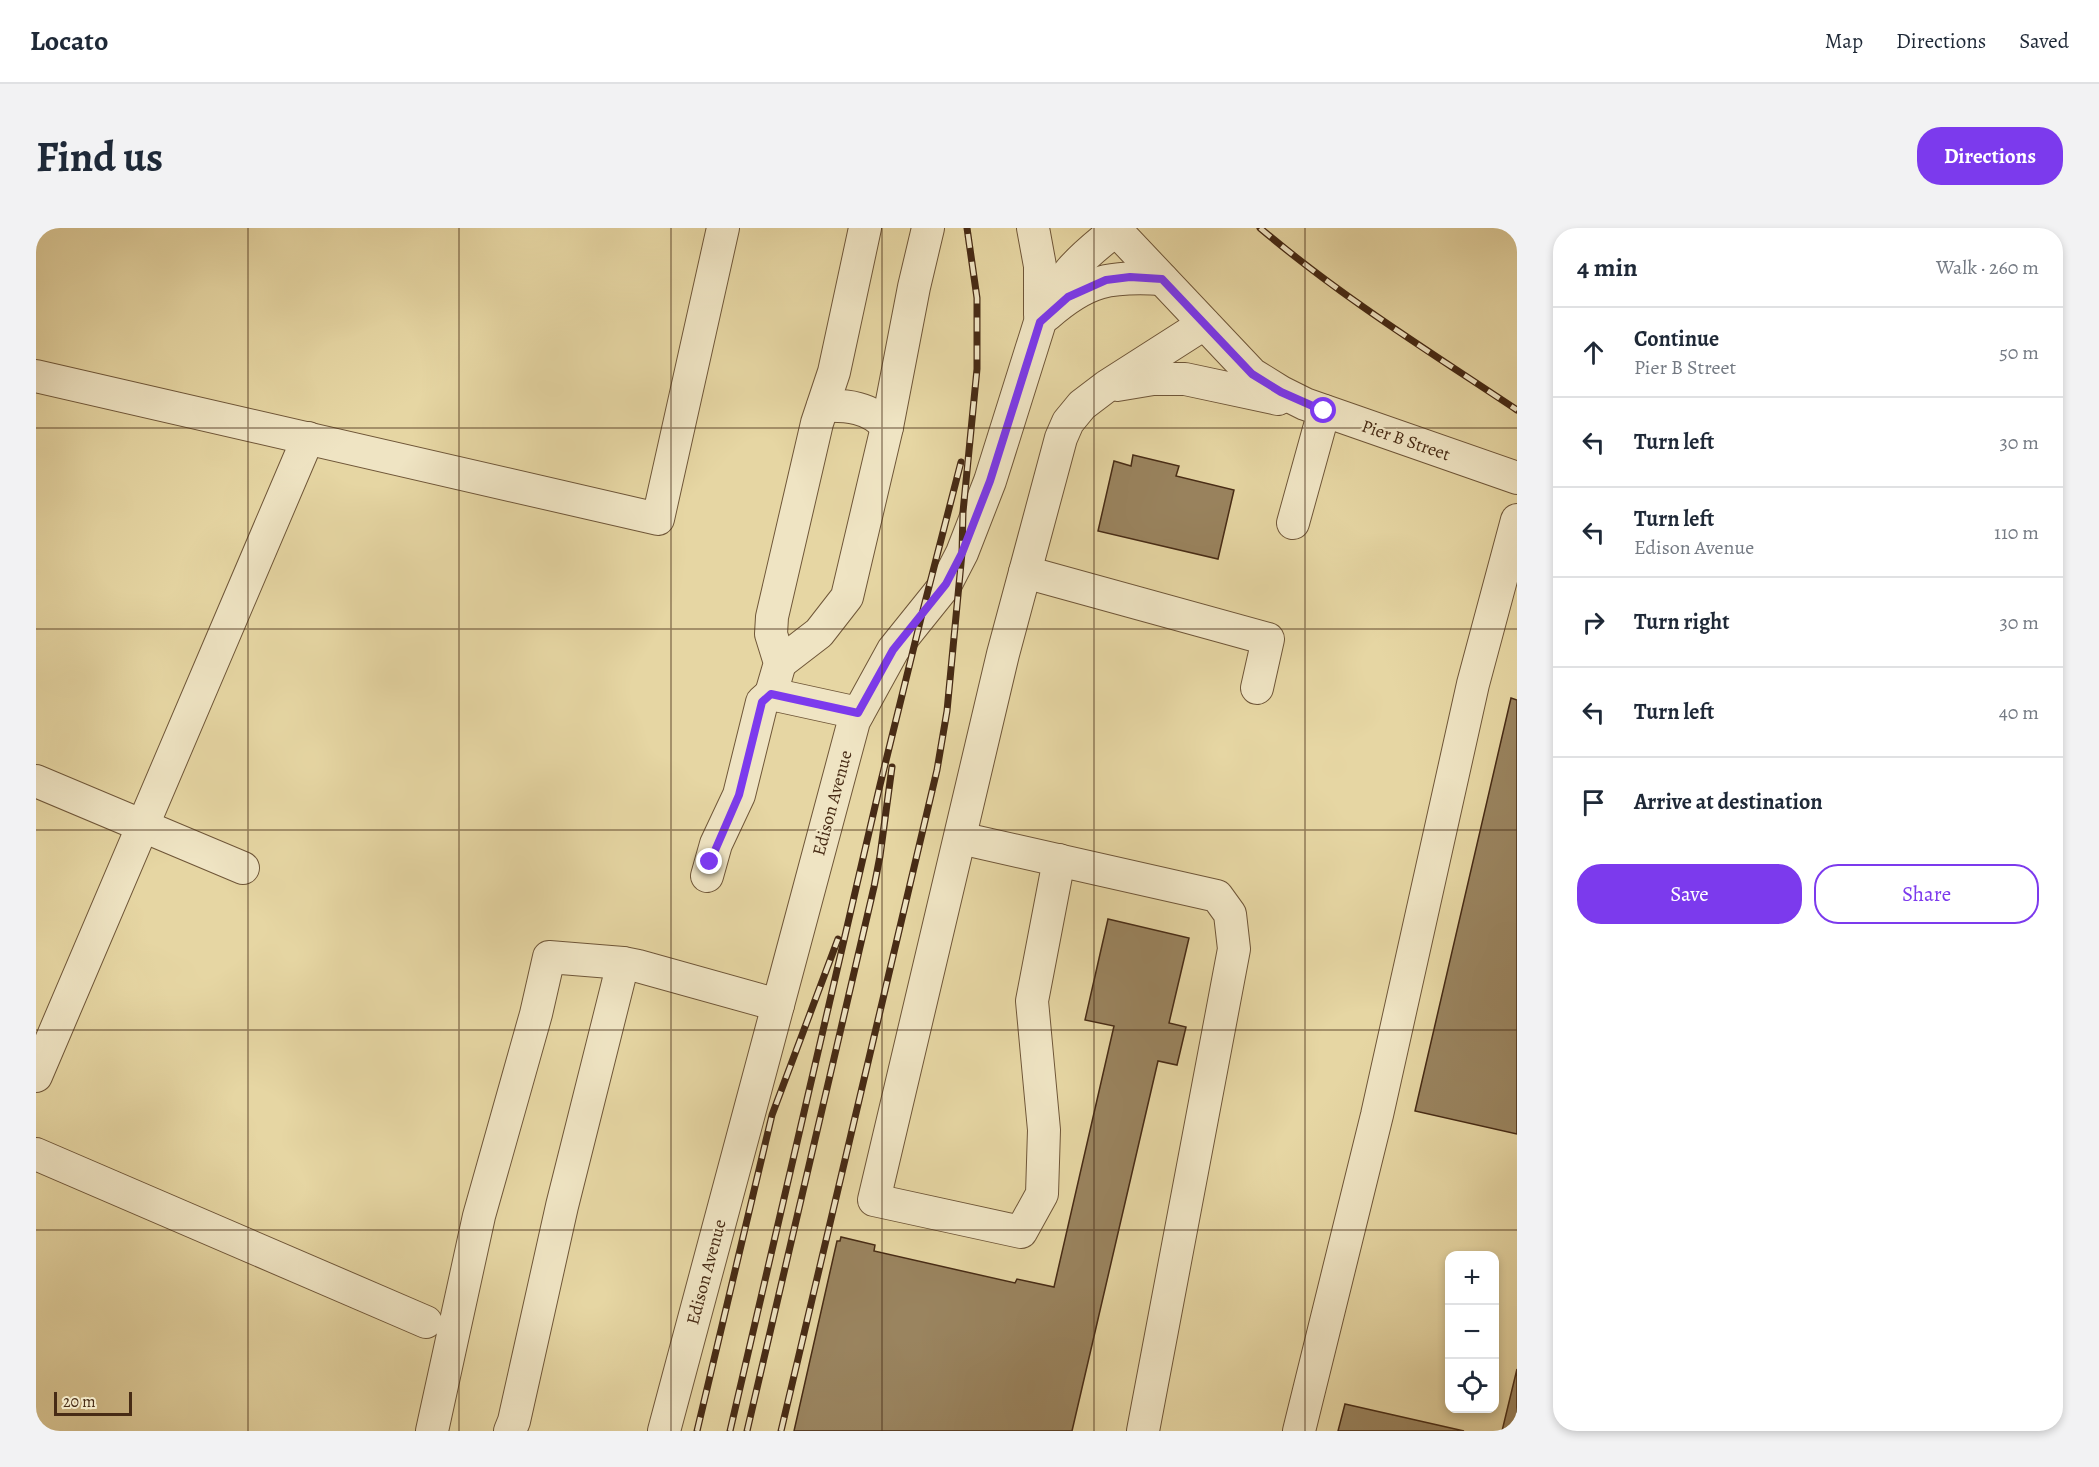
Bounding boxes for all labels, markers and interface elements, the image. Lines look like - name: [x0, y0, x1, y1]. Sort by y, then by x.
- text: Locato: [30, 22, 108, 60]
- text: Map: [1825, 27, 1863, 55]
- text: Directions: [1896, 27, 1986, 55]
- text: Saved: [2019, 27, 2069, 55]
- button: Directions: [1917, 127, 2063, 185]
- text: Find us: [36, 128, 163, 185]
- text: 4 min: [1577, 250, 1638, 285]
- text: Walk · 260 m: [1936, 254, 2039, 281]
- text: Continue: [1634, 324, 1719, 354]
- icon: ahead: [1577, 336, 1610, 369]
- text: 50 m: [1999, 339, 2039, 366]
- text: Pier B Street: [1634, 354, 1736, 381]
- route start: [1310, 397, 1336, 423]
- street label: Pier B Street: [1359, 414, 1453, 466]
- icon: left: [1577, 426, 1610, 459]
- text: Turn left: [1634, 427, 1714, 457]
- text: 30 m: [1999, 429, 2039, 456]
- text: Turn left: [1634, 504, 1714, 534]
- icon: left: [1577, 516, 1610, 549]
- text: 110 m: [1994, 519, 2039, 546]
- text: Edison Avenue: [1634, 534, 1754, 561]
- icon: right: [1577, 606, 1610, 639]
- text: Turn right: [1634, 607, 1730, 637]
- text: 30 m: [1999, 609, 2039, 636]
- icon: left: [1577, 696, 1610, 729]
- text: Turn left: [1634, 697, 1714, 727]
- text: 40 m: [1999, 699, 2039, 726]
- street label: Edison Avenue: [806, 748, 858, 858]
- icon: arrive: [1577, 786, 1610, 819]
- text: Arrive at destination: [1634, 787, 1823, 817]
- route end: [696, 848, 722, 874]
- button: Save: [1577, 864, 1802, 924]
- button: Share: [1814, 864, 2039, 924]
- street label: Edison Avenue: [680, 1217, 732, 1327]
- map controls: [1445, 1251, 1499, 1413]
- button: +: [1445, 1251, 1499, 1305]
- button: −: [1445, 1305, 1499, 1359]
- button: locate: [1445, 1359, 1499, 1413]
- scale bar: [54, 1389, 132, 1416]
- text: 20 m: [63, 1391, 96, 1413]

